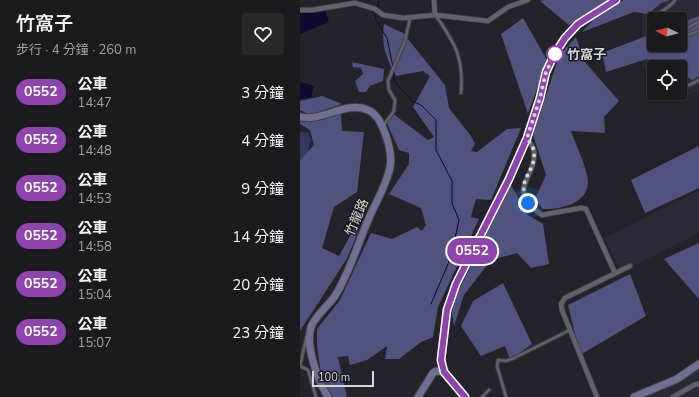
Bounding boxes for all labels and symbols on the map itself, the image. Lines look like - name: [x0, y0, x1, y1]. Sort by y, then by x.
- north arrow: [647, 12, 687, 52]
- marker: 竹窩子: [546, 45, 564, 63]
- place label: 竹窩子: [567, 46, 606, 64]
- your location: [518, 193, 538, 213]
- street label: 竹龍路: [341, 196, 373, 239]
- line badge: 0552: [444, 238, 500, 264]
- scale bar: [312, 369, 374, 388]

